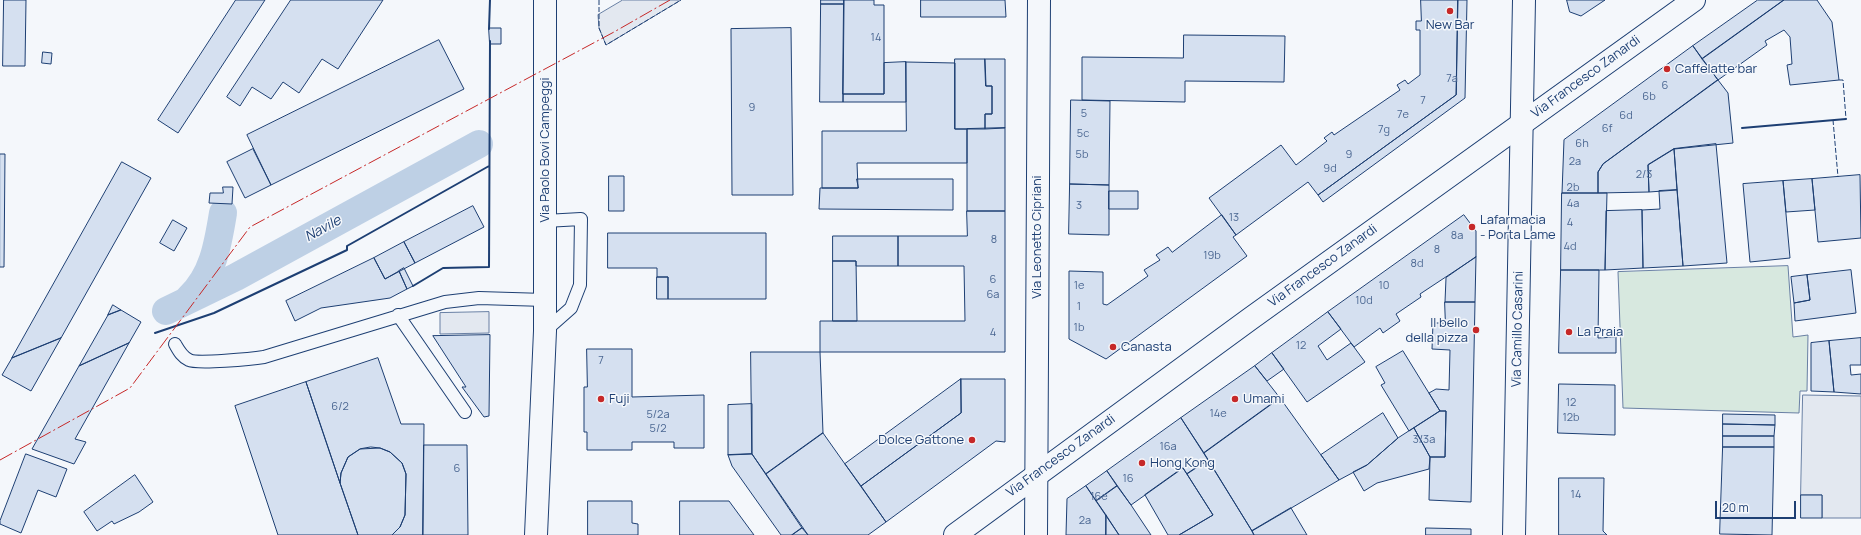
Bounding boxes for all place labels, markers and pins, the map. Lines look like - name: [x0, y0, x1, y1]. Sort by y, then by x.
- marker: New Bar: [1445, 6, 1455, 16]
- place label: New Bar: [1426, 17, 1474, 33]
- place label: Caffelatte bar: [1675, 61, 1757, 77]
- marker: Caffelatte bar: [1662, 64, 1672, 74]
- place label: Lafarmacia - Porta Lame: [1480, 212, 1556, 243]
- marker: Lafarmacia - Porta Lame: [1467, 222, 1477, 232]
- place label: Il bello della pizza: [1405, 315, 1468, 346]
- place label: La Praia: [1577, 324, 1623, 340]
- marker: Il bello della pizza: [1471, 325, 1481, 335]
- marker: La Praia: [1564, 327, 1574, 337]
- place label: Canasta: [1121, 339, 1172, 355]
- marker: Canasta: [1108, 342, 1118, 352]
- place label: Fuji: [609, 391, 630, 407]
- place label: Umami: [1243, 391, 1284, 407]
- marker: Fuji: [596, 394, 606, 404]
- marker: Umami: [1230, 394, 1240, 404]
- place label: Dolce Gattone: [878, 432, 964, 448]
- marker: Dolce Gattone: [967, 435, 977, 445]
- place label: Hong Kong: [1150, 455, 1215, 471]
- marker: Hong Kong: [1137, 458, 1147, 468]

